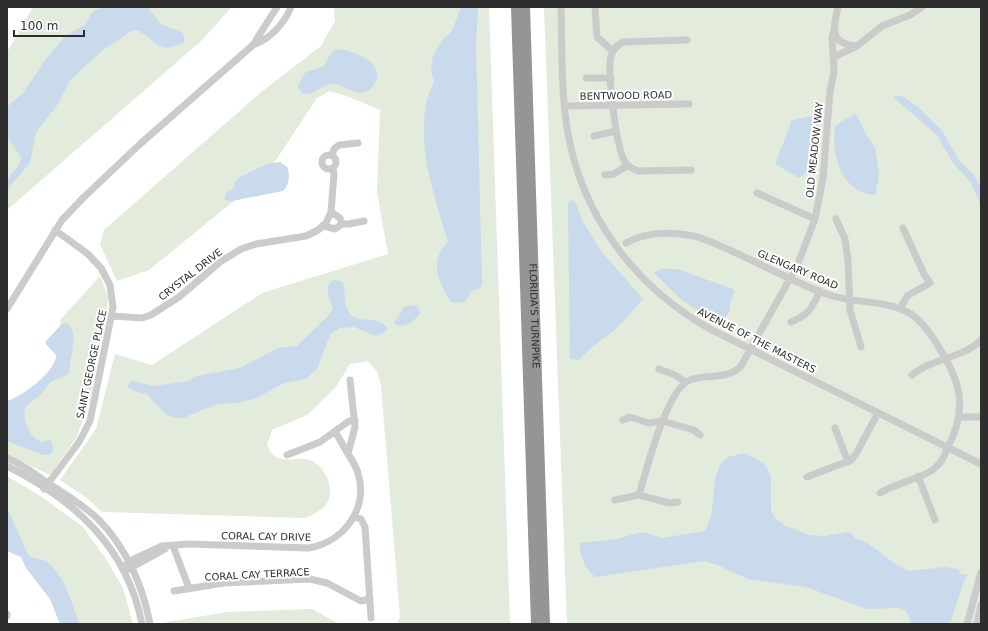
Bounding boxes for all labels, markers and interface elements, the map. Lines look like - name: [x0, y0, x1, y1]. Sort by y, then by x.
- scale bar: [14, 12, 84, 38]
- text: 100 m: [20, 19, 58, 33]
- street label: BENTWOOD ROAD: [580, 89, 673, 102]
- street label: OLD MEADOW WAY: [804, 101, 825, 198]
- street label: CRYSTAL DRIVE: [156, 246, 224, 303]
- street label: GLENGARY ROAD: [756, 247, 840, 292]
- street label: FLORIDA'S TURNPIKE: [527, 263, 542, 369]
- street label: AVENUE OF THE MASTERS: [696, 306, 818, 375]
- street label: SAINT GEORGE PLACE: [75, 309, 108, 420]
- street label: CORAL CAY DRIVE: [221, 530, 311, 543]
- street label: CORAL CAY TERRACE: [204, 566, 310, 583]

